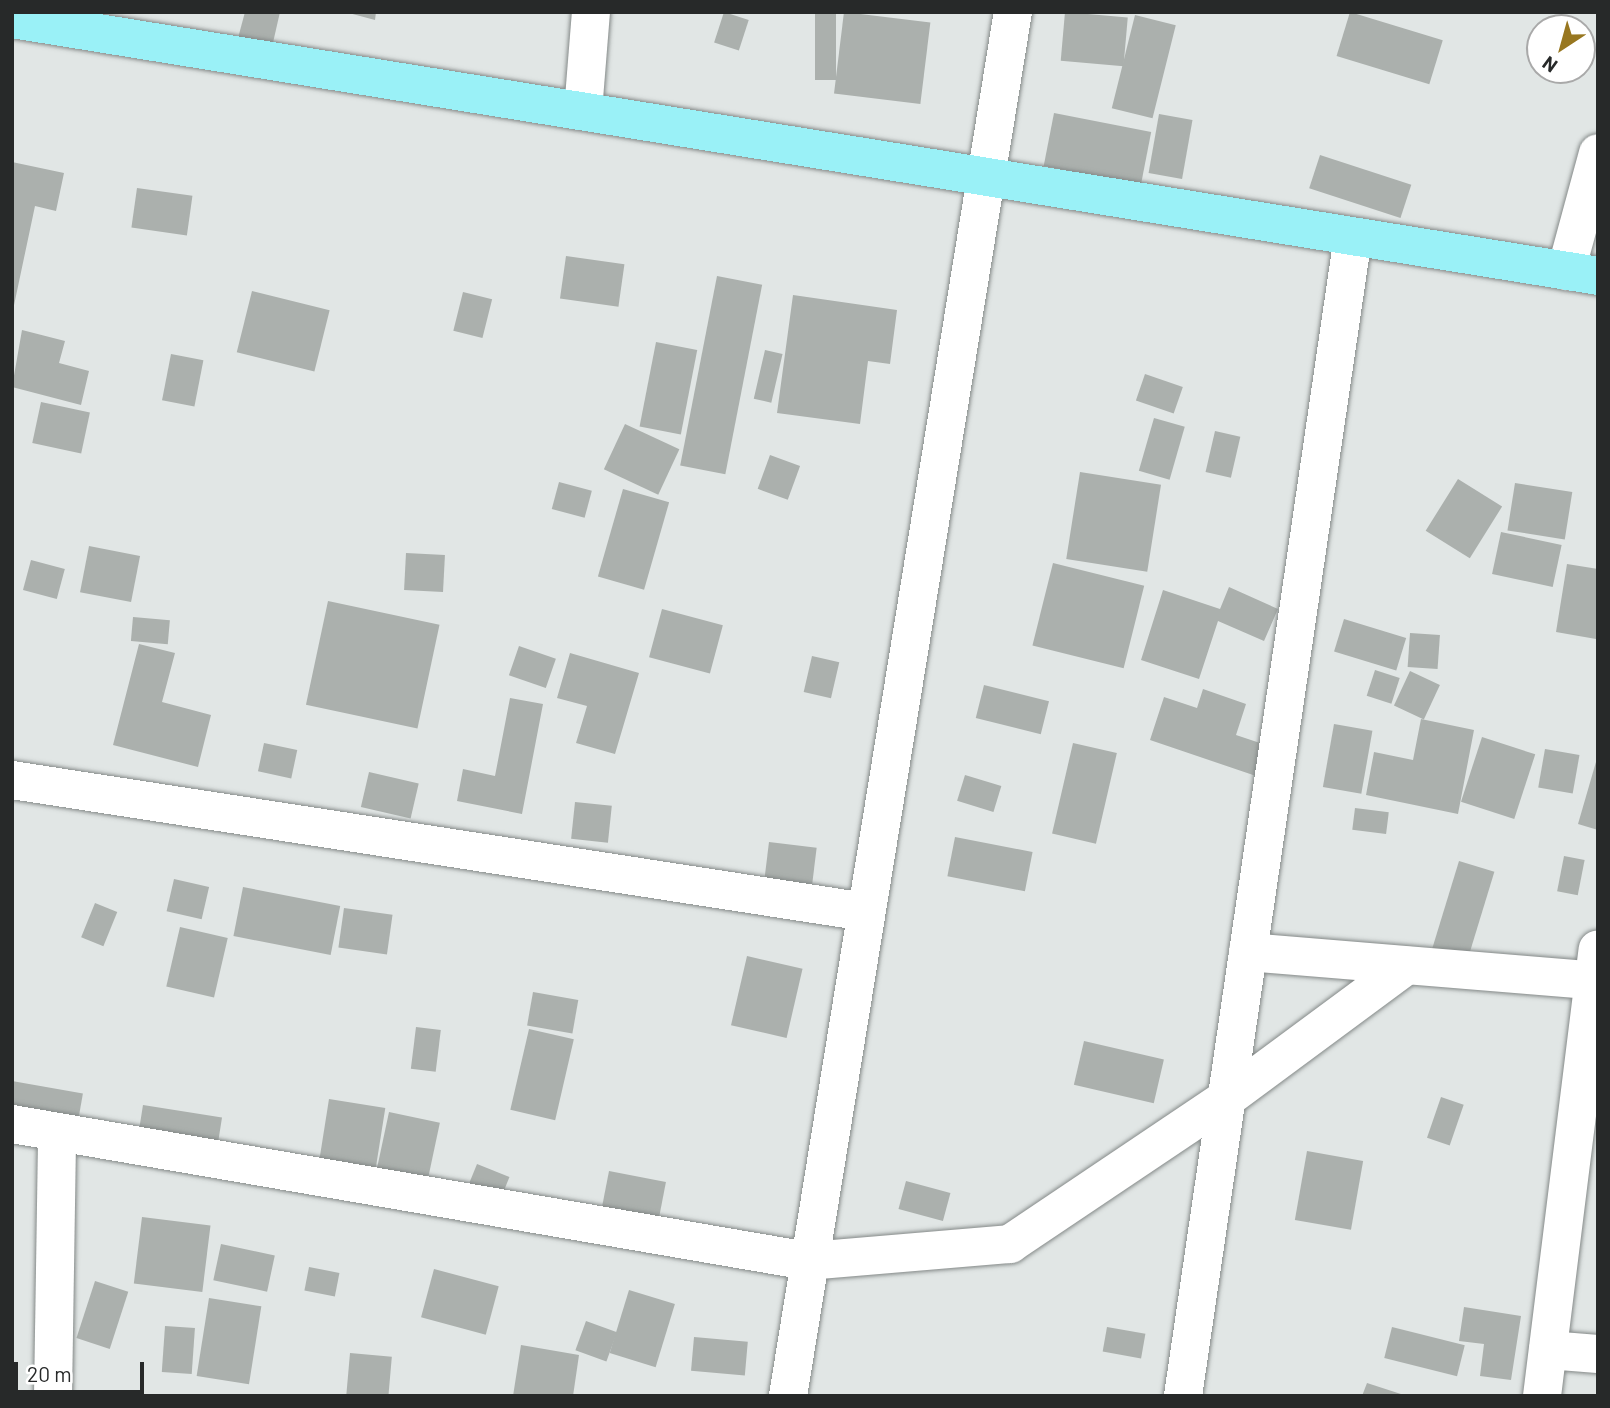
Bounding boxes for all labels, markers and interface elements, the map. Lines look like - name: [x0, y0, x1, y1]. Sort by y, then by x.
- north arrow: [1526, 14, 1596, 84]
- text: N: [1538, 52, 1561, 78]
- scale bar: [18, 1348, 147, 1392]
- text: 20 m: [27, 1361, 72, 1386]

